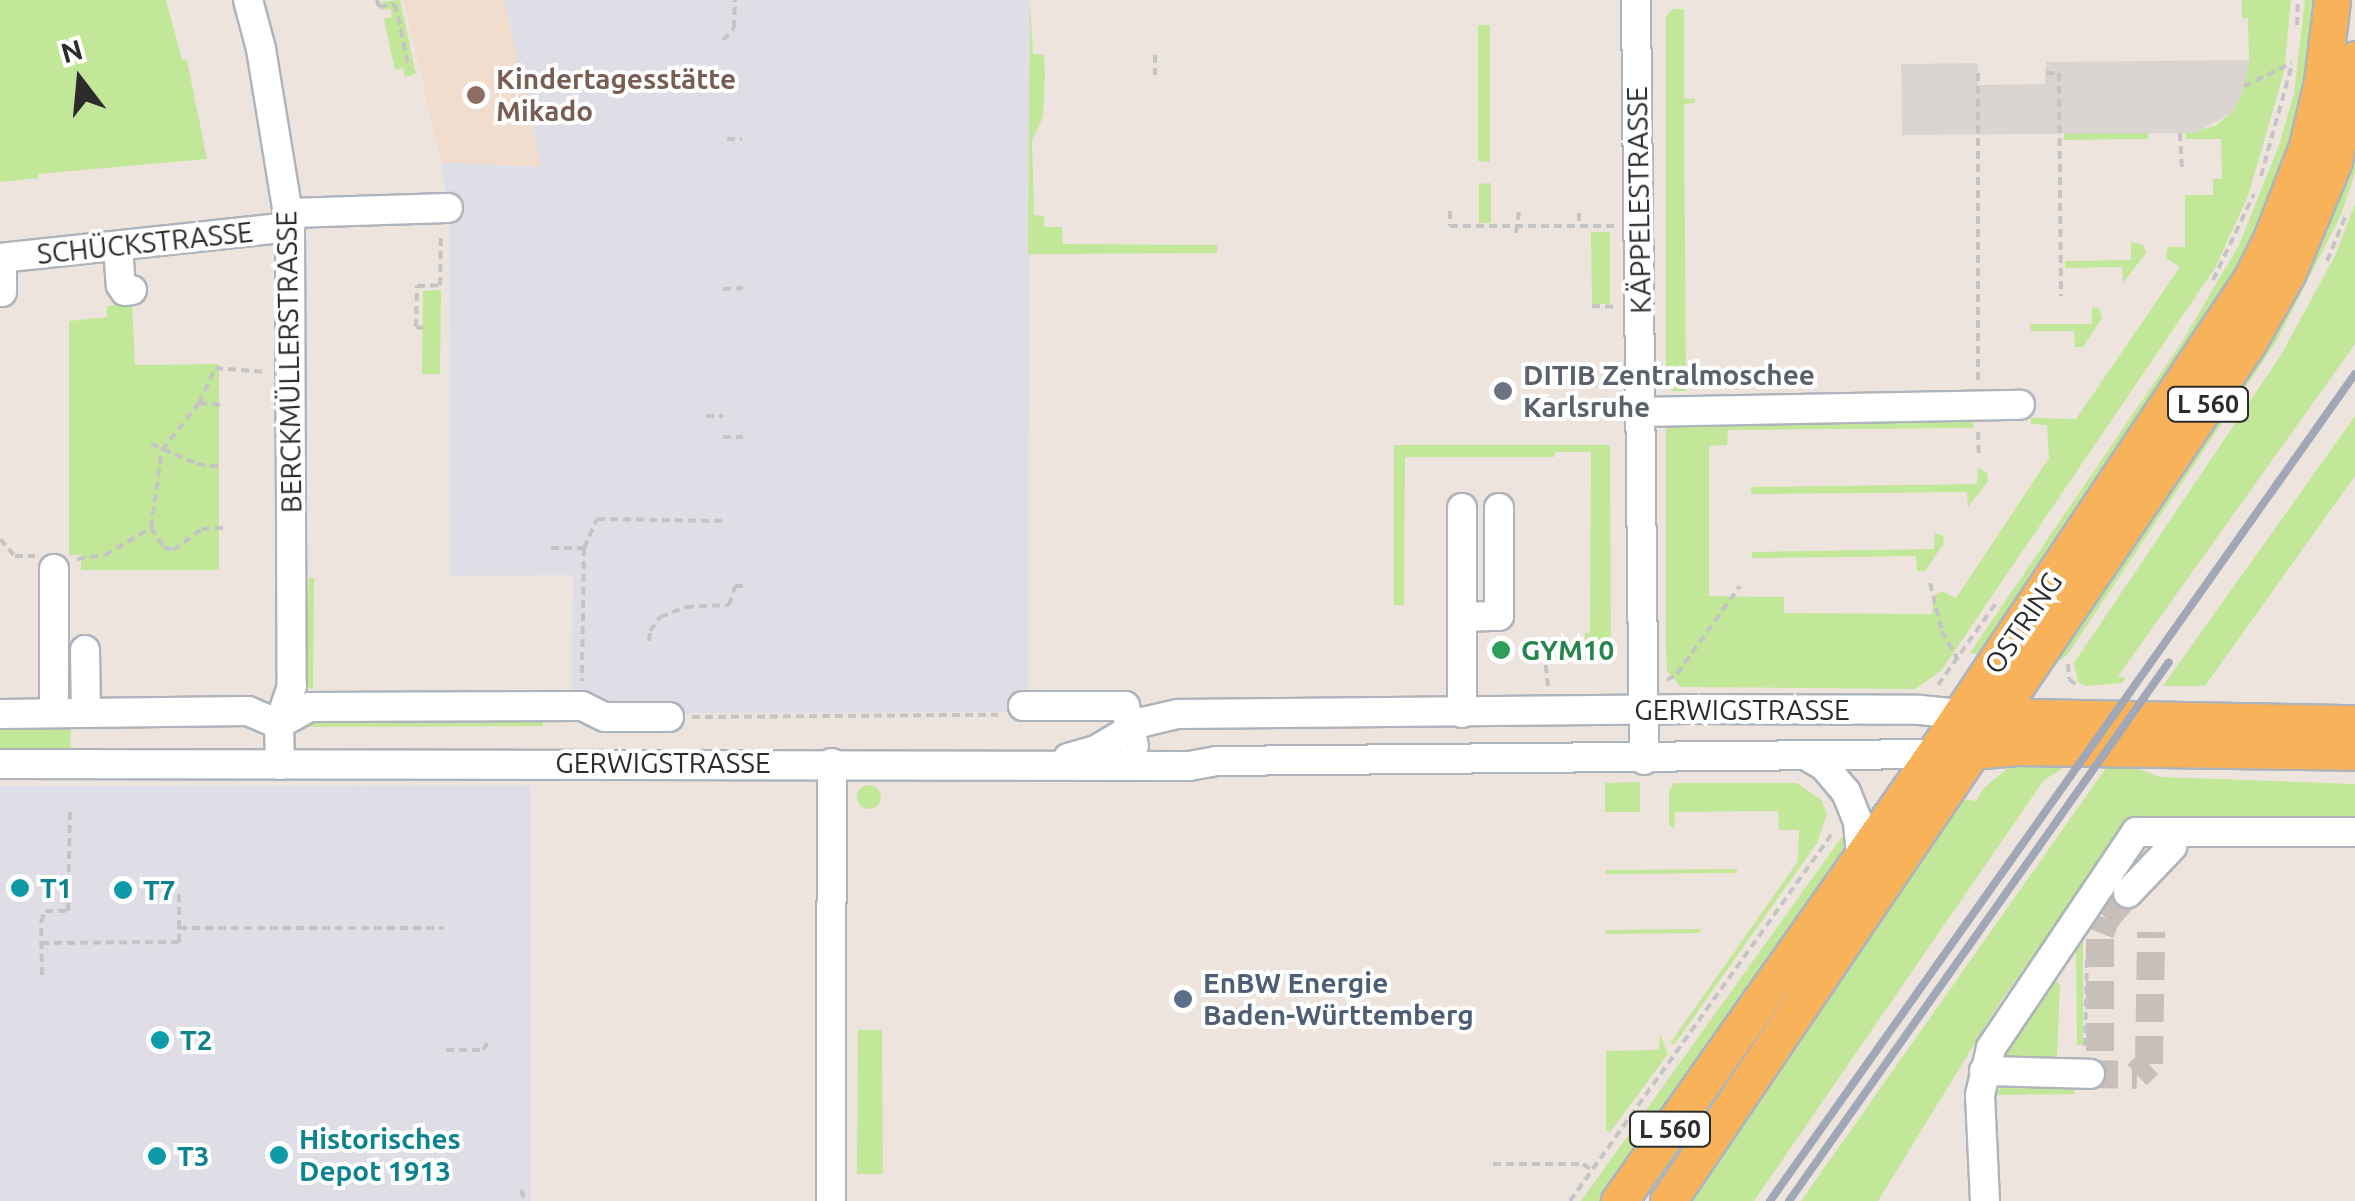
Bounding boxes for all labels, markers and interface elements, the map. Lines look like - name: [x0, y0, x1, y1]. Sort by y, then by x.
- north arrow: [30, 30, 130, 130]
- text: N: [57, 33, 86, 68]
- place label: Kindertagesstätte Mikado: [496, 62, 736, 128]
- marker: Kindertagesstätte Mikado: [465, 84, 487, 106]
- street label: KÄPPELESTRASSE: [1620, 86, 1658, 314]
- street label: BERCKMÜLLERSTRASSE: [270, 211, 308, 513]
- street label: SCHÜCKSTRASSE: [35, 215, 255, 271]
- place label: DITIB Zentralmoschee Karlsruhe: [1523, 358, 1815, 424]
- marker: DITIB Zentralmoschee Karlsruhe: [1492, 380, 1514, 402]
- road number: L 560: [2166, 384, 2250, 424]
- street label: OSTRING: [1977, 566, 2069, 680]
- place label: GYM10: [1521, 633, 1614, 667]
- marker: GYM10: [1490, 639, 1512, 661]
- street label: GERWIGSTRASSE: [1634, 693, 1850, 727]
- street label: GERWIGSTRASSE: [555, 746, 771, 780]
- place label: T1: [40, 871, 73, 905]
- place label: T7: [143, 873, 176, 907]
- marker: T1: [9, 877, 31, 899]
- marker: T7: [112, 879, 134, 901]
- place label: EnBW Energie Baden-Württemberg: [1203, 966, 1474, 1032]
- marker: EnBW Energie Baden-Württemberg: [1172, 988, 1194, 1010]
- place label: T2: [180, 1023, 213, 1057]
- marker: T2: [149, 1029, 171, 1051]
- road number: L 560: [1628, 1109, 1712, 1149]
- place label: Historisches Depot 1913: [299, 1122, 461, 1188]
- place label: T3: [177, 1139, 210, 1173]
- marker: Historisches Depot 1913: [268, 1144, 290, 1166]
- marker: T3: [146, 1145, 168, 1167]

